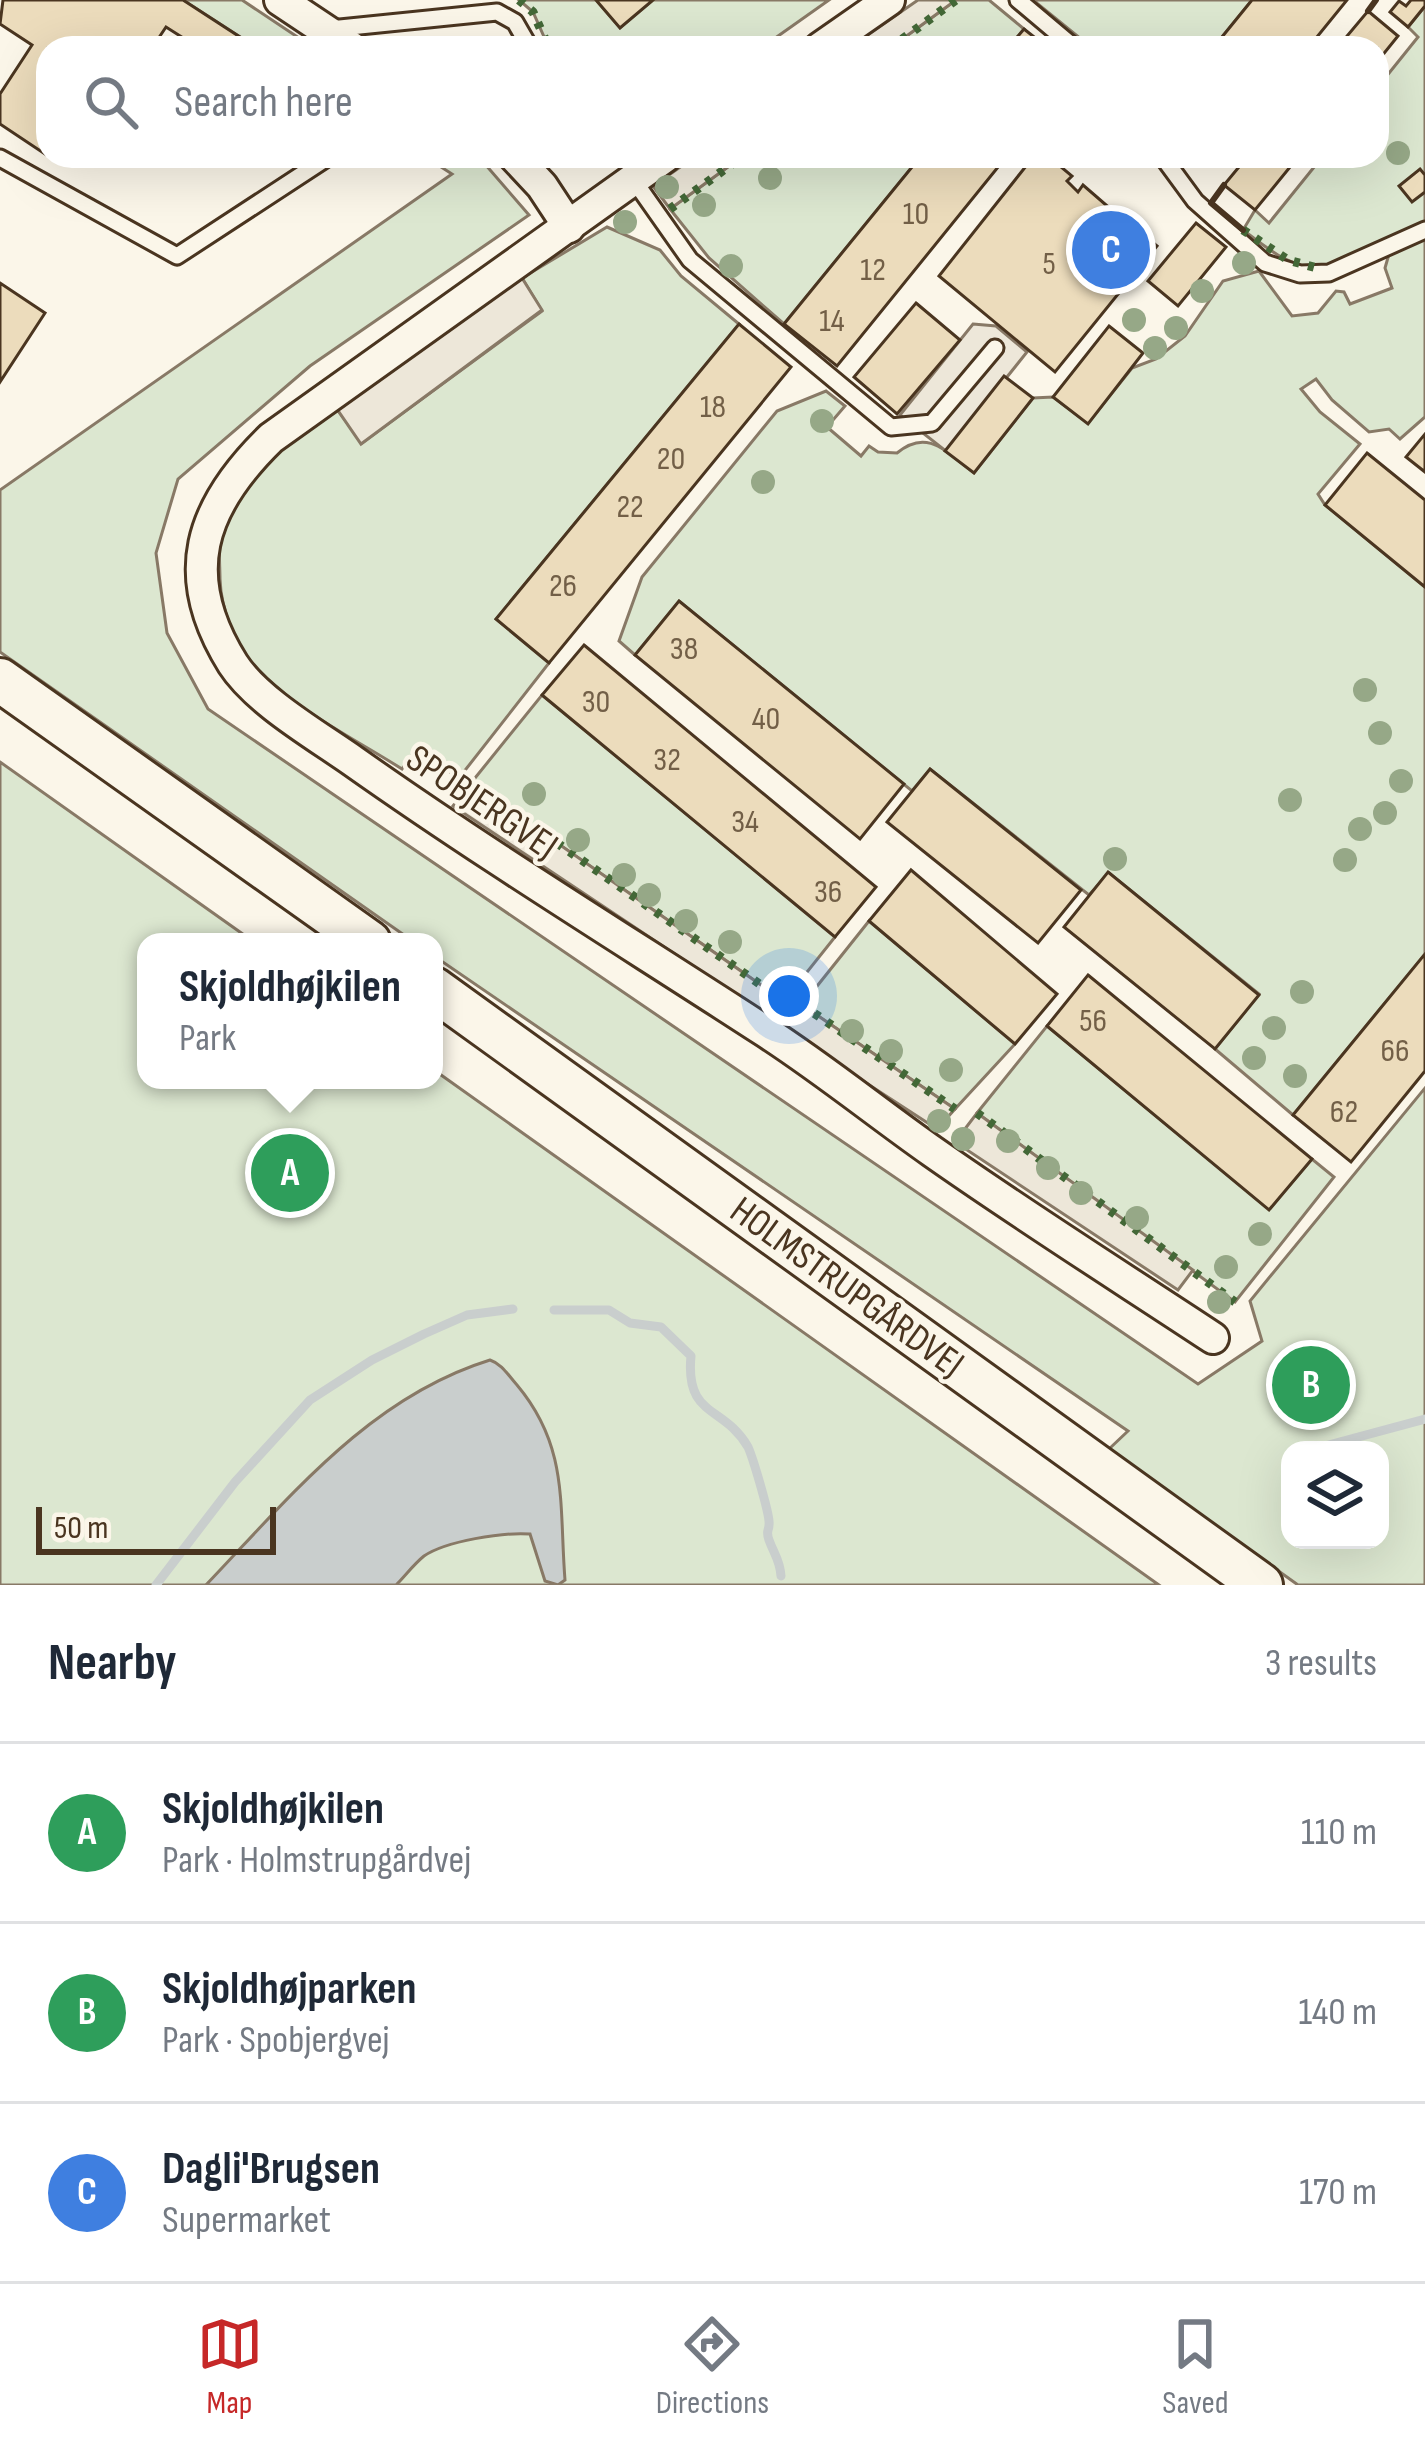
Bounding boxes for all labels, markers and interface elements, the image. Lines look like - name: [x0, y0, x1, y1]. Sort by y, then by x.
- search box: [36, 36, 1389, 168]
- icon: search: [78, 69, 144, 135]
- text: Search here: [174, 75, 353, 130]
- house number: 10: [903, 194, 929, 234]
- pin: C: [1072, 205, 1150, 295]
- house number: 5: [1042, 244, 1056, 284]
- house number: 12: [860, 250, 886, 290]
- house number: 14: [819, 301, 845, 341]
- house number: 18: [700, 387, 726, 427]
- house number: 20: [657, 439, 685, 479]
- house number: 22: [616, 487, 644, 527]
- house number: 26: [549, 566, 577, 606]
- house number: 38: [670, 629, 698, 669]
- house number: 30: [582, 682, 610, 722]
- house number: 40: [752, 699, 780, 739]
- street label: SPOBJERGVEJ: [397, 735, 566, 871]
- house number: 32: [653, 740, 681, 780]
- house number: 34: [731, 802, 759, 842]
- house number: 36: [814, 872, 842, 912]
- popup: [137, 933, 443, 1089]
- text: Skjoldhøjkilen: [179, 960, 401, 1015]
- your location: [759, 966, 819, 1026]
- house number: 56: [1079, 1001, 1107, 1041]
- text: Park: [179, 1015, 236, 1062]
- house number: 66: [1381, 1031, 1409, 1071]
- house number: 62: [1330, 1092, 1358, 1132]
- pin: A: [251, 1128, 329, 1218]
- street label: HOLMSTRUPGÅRDVEJ: [721, 1188, 972, 1388]
- pin: B: [1272, 1340, 1350, 1430]
- map controls: [1281, 1441, 1389, 1549]
- button: layers: [1281, 1441, 1389, 1549]
- scale bar: [36, 1501, 276, 1554]
- text: 50 m: [54, 1508, 108, 1548]
- text: Nearby: [48, 1633, 177, 1694]
- text: 3 results: [1265, 1640, 1377, 1687]
- text: Skjoldhøjkilen: [162, 1782, 384, 1837]
- text: A: [78, 1809, 96, 1856]
- text: 110 m: [1301, 1809, 1377, 1856]
- text: Park · Holmstrupgårdvej: [162, 1837, 471, 1884]
- text: Skjoldhøjparken: [162, 1962, 417, 2017]
- text: B: [78, 1989, 96, 2036]
- text: 140 m: [1298, 1989, 1377, 2036]
- text: Park · Spobjergvej: [162, 2017, 390, 2064]
- text: Dagli'Brugsen: [162, 2142, 380, 2197]
- text: C: [77, 2169, 97, 2216]
- text: 170 m: [1299, 2169, 1377, 2216]
- text: Supermarket: [162, 2197, 331, 2244]
- tab: Map: [197, 2311, 263, 2423]
- tab: Directions: [656, 2311, 769, 2423]
- tab: Saved: [1162, 2311, 1228, 2423]

